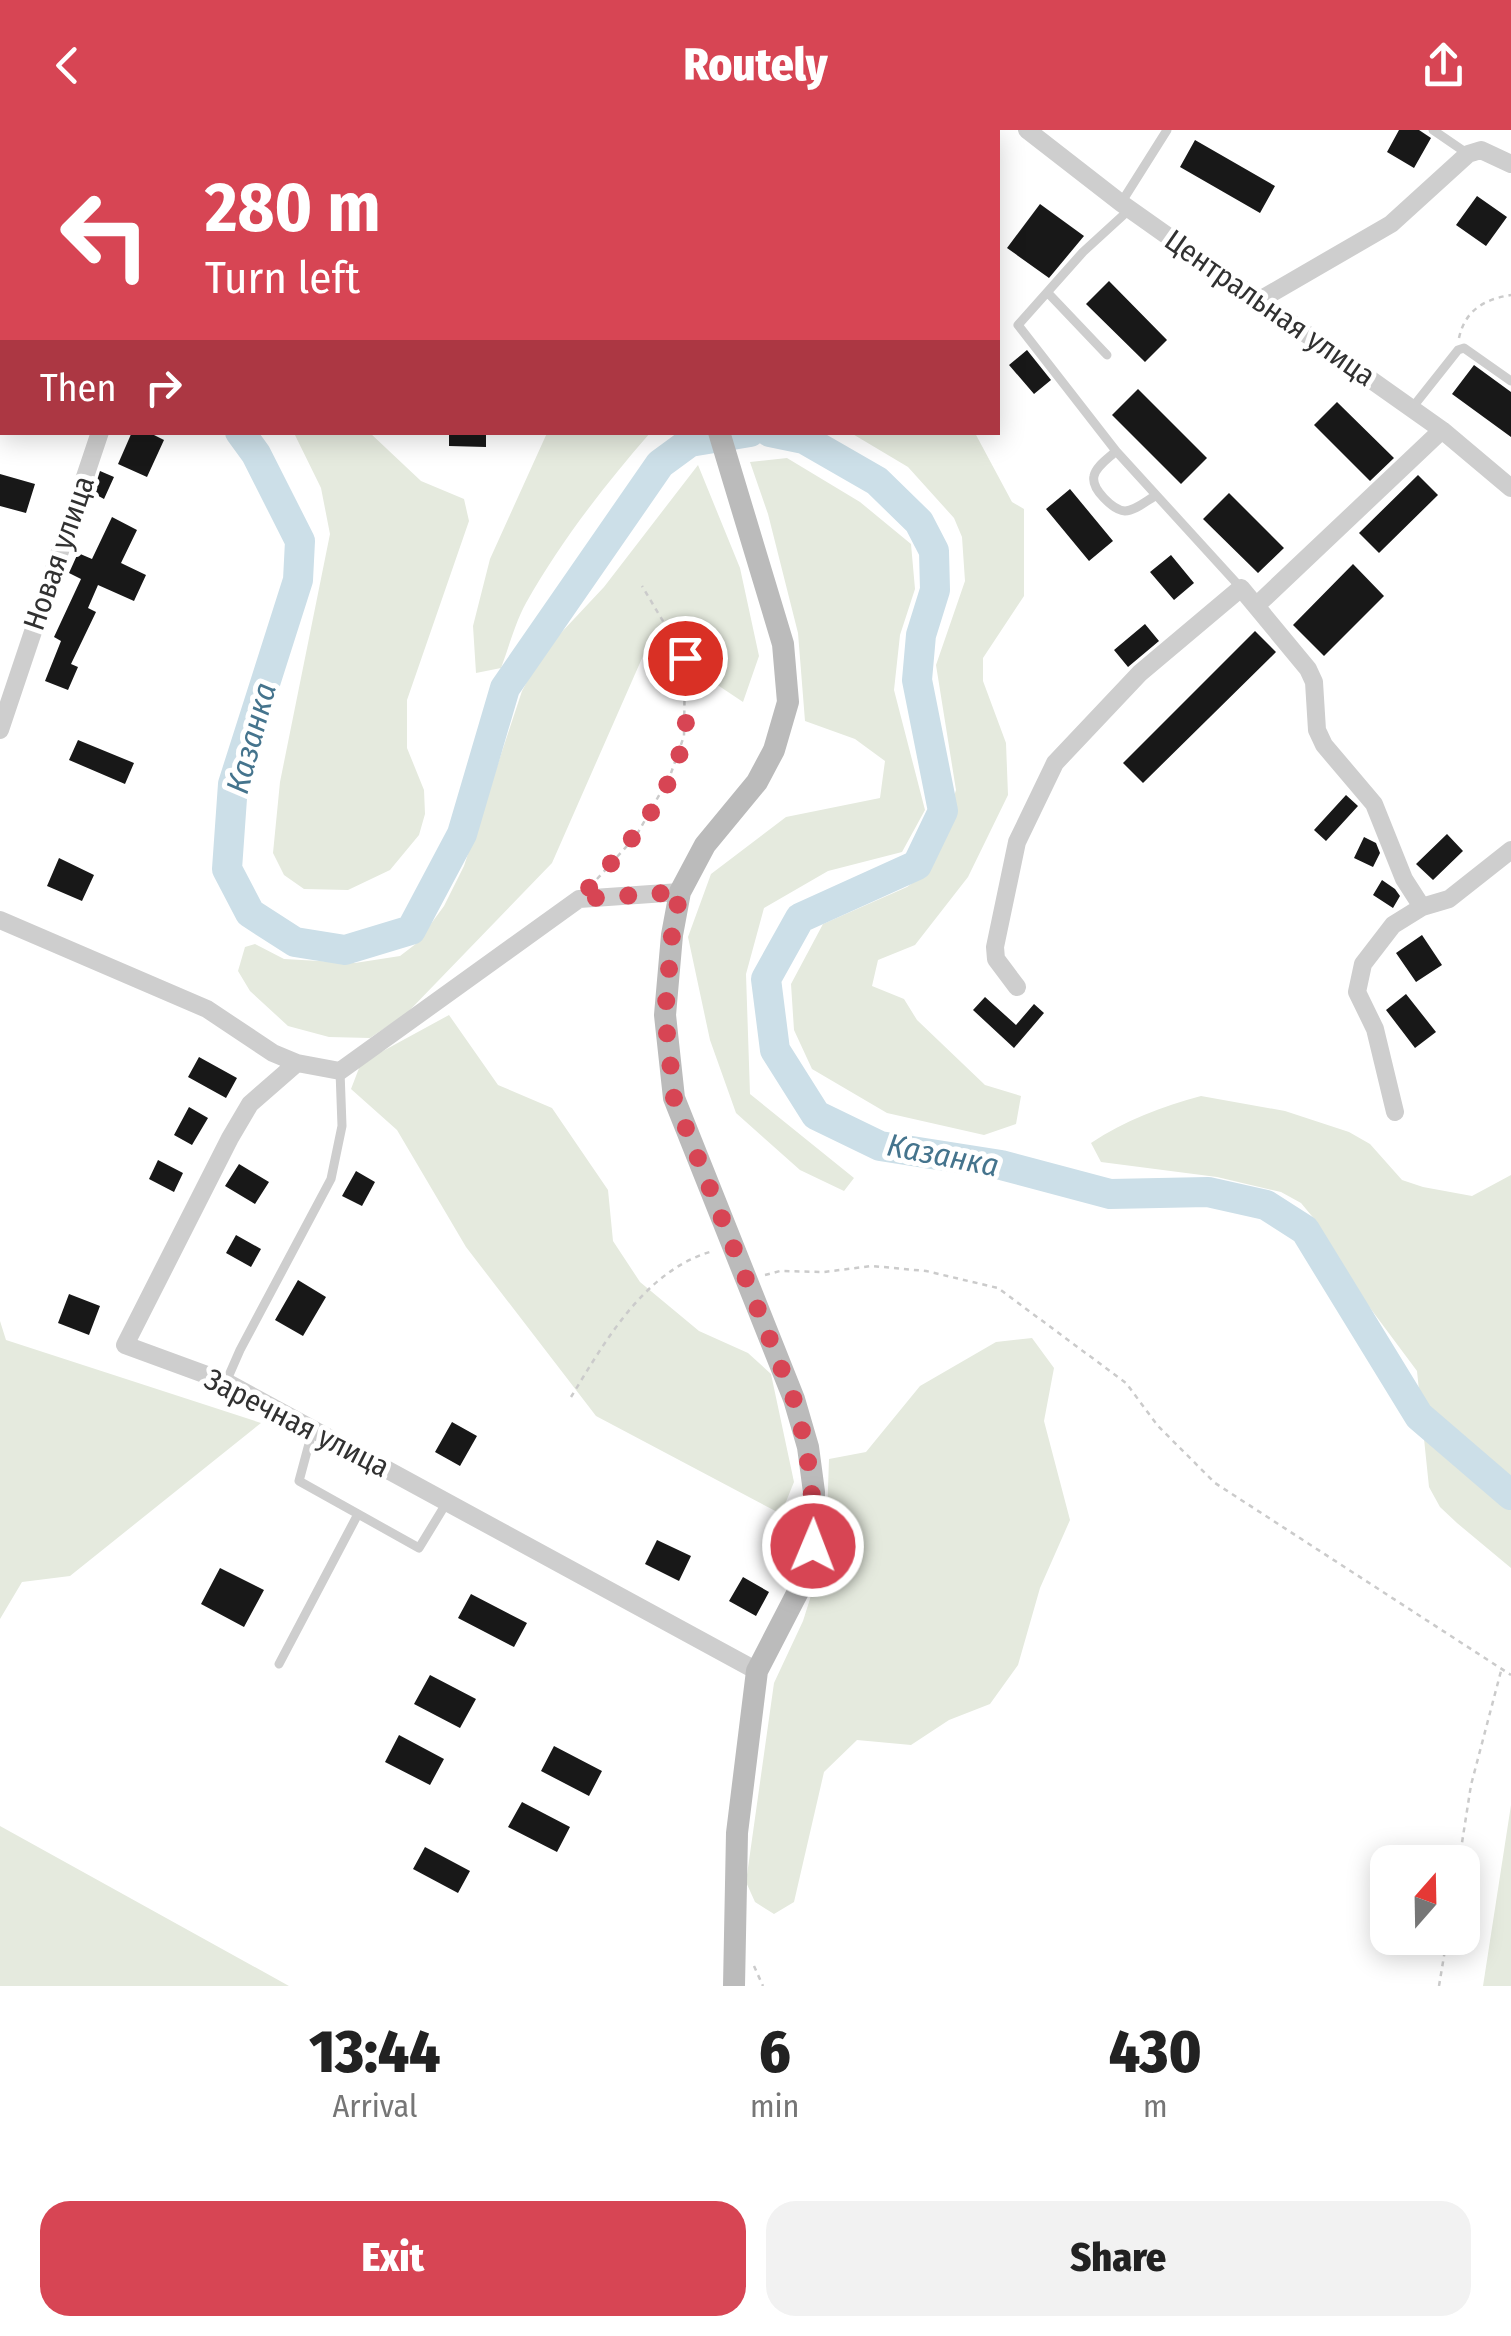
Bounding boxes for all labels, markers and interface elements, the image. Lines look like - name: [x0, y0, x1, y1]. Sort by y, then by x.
- icon: back: [40, 38, 95, 93]
- text: Routely: [683, 38, 828, 92]
- icon: share: [1416, 38, 1471, 93]
- text: 280 m: [205, 166, 381, 250]
- icon: left: [40, 170, 170, 300]
- street label: Центральная улица: [1158, 222, 1382, 394]
- text: Turn left: [205, 251, 360, 305]
- icon: right: [136, 360, 191, 415]
- text: Then: [40, 365, 116, 411]
- street label: Новая улица: [16, 471, 102, 635]
- pin: [643, 616, 728, 701]
- icon: arrive: [658, 631, 713, 686]
- water label: Казанка: [218, 679, 284, 797]
- water label: Казанка: [884, 1126, 1002, 1184]
- street label: Заречная улица: [199, 1361, 395, 1485]
- position arrow: [761, 1494, 865, 1598]
- north arrow: [1370, 1845, 1480, 1955]
- map controls: [1370, 1845, 1480, 1955]
- text: 13:44: [309, 2016, 441, 2088]
- text: 6: [759, 2016, 791, 2088]
- text: 430: [1109, 2016, 1202, 2088]
- text: Arrival: [333, 2087, 417, 2125]
- text: min: [750, 2087, 799, 2125]
- text: m: [1143, 2087, 1168, 2125]
- button: Exit: [40, 2201, 746, 2316]
- button: Share: [766, 2201, 1471, 2316]

